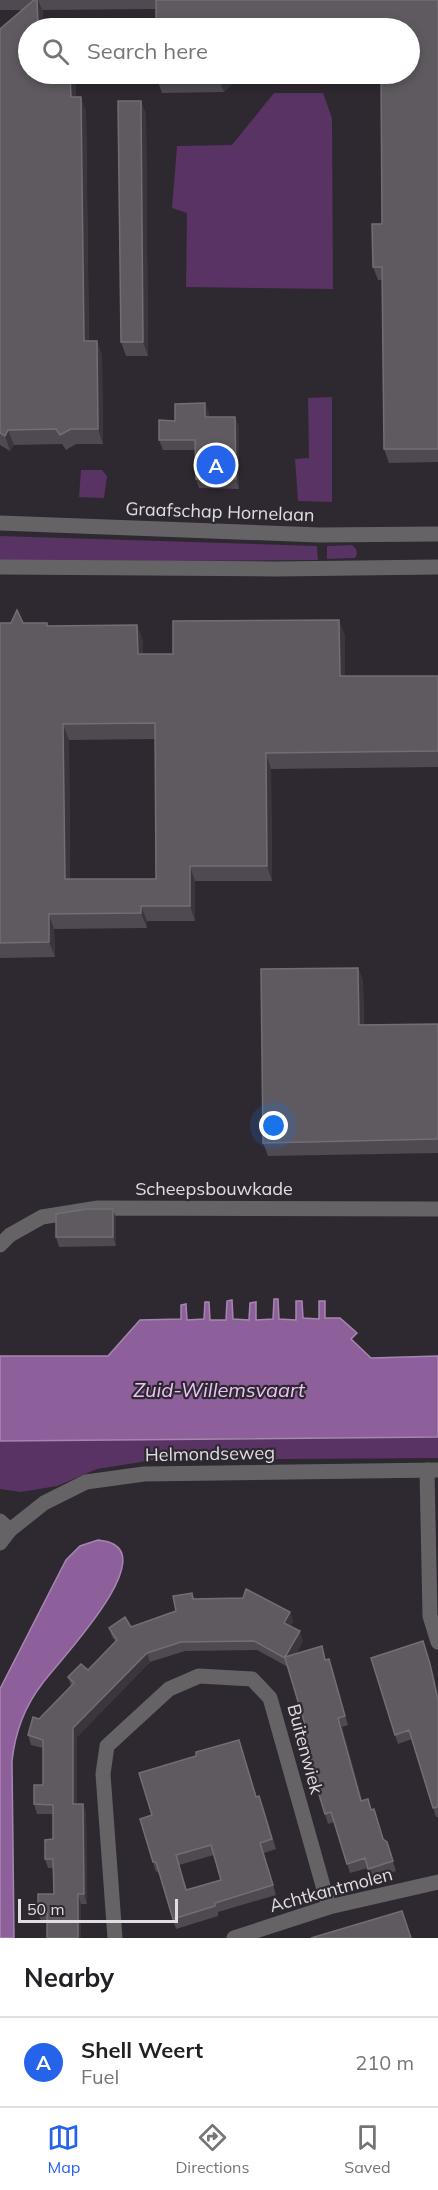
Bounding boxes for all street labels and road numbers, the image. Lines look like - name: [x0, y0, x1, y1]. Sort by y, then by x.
- street label: Graafschap Hornelaan: [125, 497, 315, 526]
- street label: Scheepsbouwkade: [135, 1177, 293, 1200]
- street label: Helmondseweg: [145, 1441, 275, 1466]
- street label: Buitenwiek: [282, 1701, 329, 1797]
- street label: Achtkantmolen: [267, 1862, 395, 1917]

